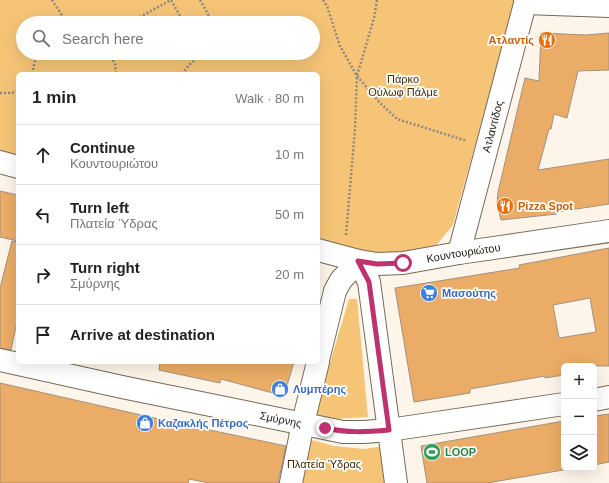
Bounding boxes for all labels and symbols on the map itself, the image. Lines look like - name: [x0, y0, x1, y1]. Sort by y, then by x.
- restaurant icon: Ατλαντίς: [537, 30, 557, 50]
- place label: Ατλαντίς: [489, 34, 534, 47]
- park label: Πάρκο Ούλωφ Πάλμε: [368, 73, 438, 98]
- street label: Ατλαντίδος: [480, 99, 505, 154]
- restaurant icon: Pizza Spot: [495, 196, 515, 216]
- place label: Pizza Spot: [518, 200, 573, 212]
- street label: Κουντουριώτου: [426, 241, 501, 265]
- route start: [394, 254, 412, 272]
- supermarket icon: Μασούτης: [419, 283, 439, 303]
- place label: Μασούτης: [442, 287, 496, 300]
- shop icon: Λυμπέρης: [270, 379, 290, 399]
- place label: Λυμπέρης: [293, 383, 346, 396]
- street label: Σμύρνης: [259, 409, 303, 429]
- shop icon: Καζακλής Πέτρος: [135, 413, 155, 433]
- place label: Καζακλής Πέτρος: [158, 417, 249, 430]
- route end: [316, 419, 334, 437]
- sports icon: LOOP: [422, 442, 442, 462]
- place label: LOOP: [445, 446, 476, 458]
- park label: Πλατεία Ύδρας: [287, 458, 361, 470]

